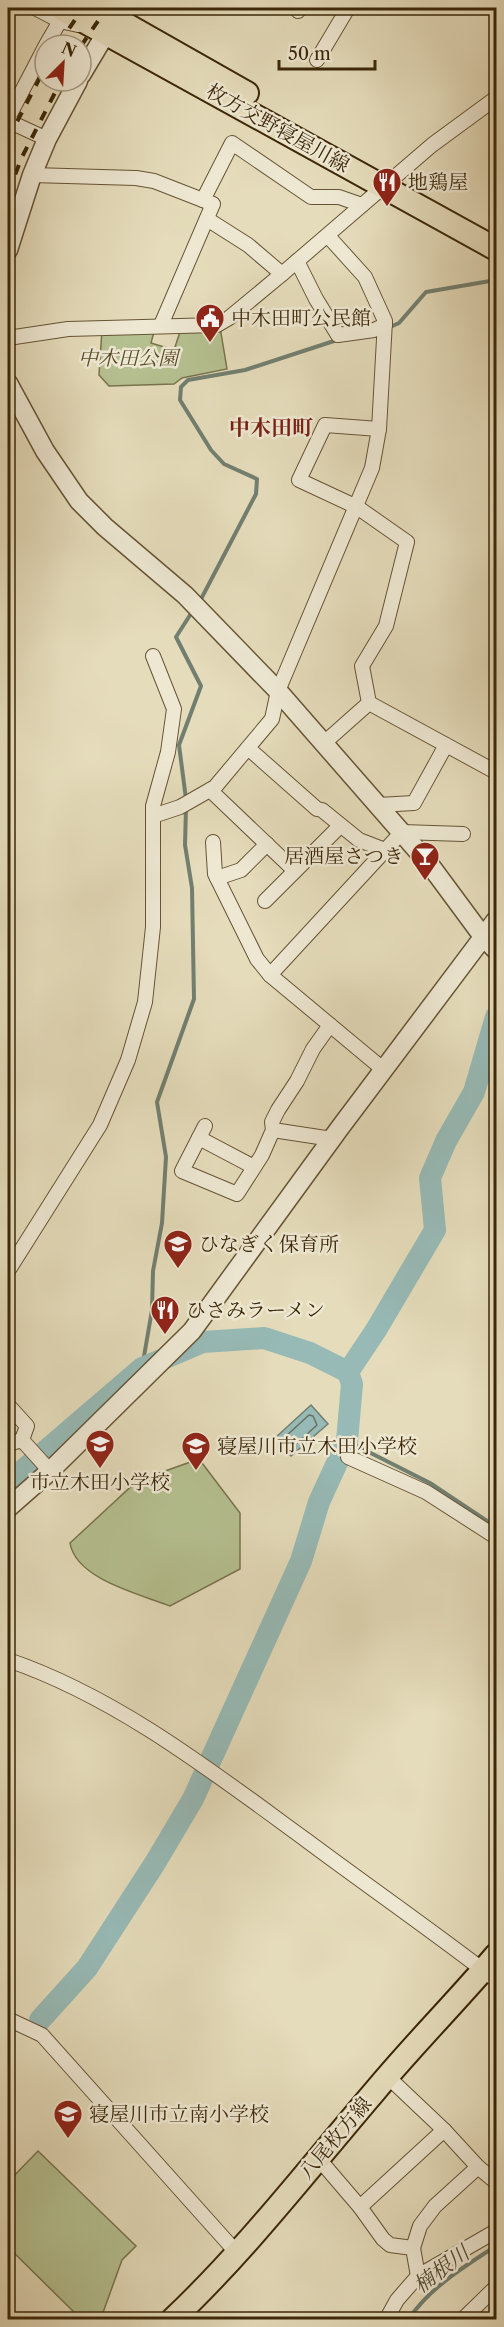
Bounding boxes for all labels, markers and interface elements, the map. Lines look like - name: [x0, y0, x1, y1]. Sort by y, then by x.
- north arrow: [33, 33, 93, 93]
- scale bar: [279, 33, 375, 71]
- text: N: [59, 37, 80, 61]
- text: 50 m: [288, 43, 331, 65]
- street label: 枚方交野寝屋川線: [202, 79, 354, 177]
- restaurant icon: 地鶏屋: [371, 166, 403, 208]
- place label: 地鶏屋: [408, 170, 468, 194]
- public building icon: 中木田町公民館: [194, 302, 226, 344]
- place label: 中木田町公民館: [231, 306, 371, 330]
- park label: 中木田公園: [78, 346, 181, 370]
- district label: 中木田町: [229, 415, 313, 440]
- bar icon: 居酒屋さつき: [409, 840, 441, 882]
- place label: 居酒屋さつき: [284, 844, 404, 868]
- school or university icon: ひなぎく保育所: [162, 1228, 194, 1270]
- place label: ひなぎく保育所: [199, 1232, 339, 1256]
- restaurant icon: ひさみラーメン: [149, 1294, 181, 1336]
- place label: ひさみラーメン: [186, 1298, 325, 1322]
- school or university icon: 市立木田小学校: [84, 1428, 116, 1470]
- school or university icon: 寝屋川市立木田小学校: [180, 1430, 212, 1472]
- place label: 寝屋川市立木田小学校: [217, 1434, 417, 1458]
- place label: 市立木田小学校: [30, 1470, 170, 1494]
- street label: 八尾枚方線: [294, 2092, 376, 2184]
- school or university icon: 寝屋川市立南小学校: [52, 2098, 84, 2140]
- place label: 寝屋川市立南小学校: [89, 2102, 269, 2126]
- water label: 楠根川: [408, 2239, 475, 2298]

